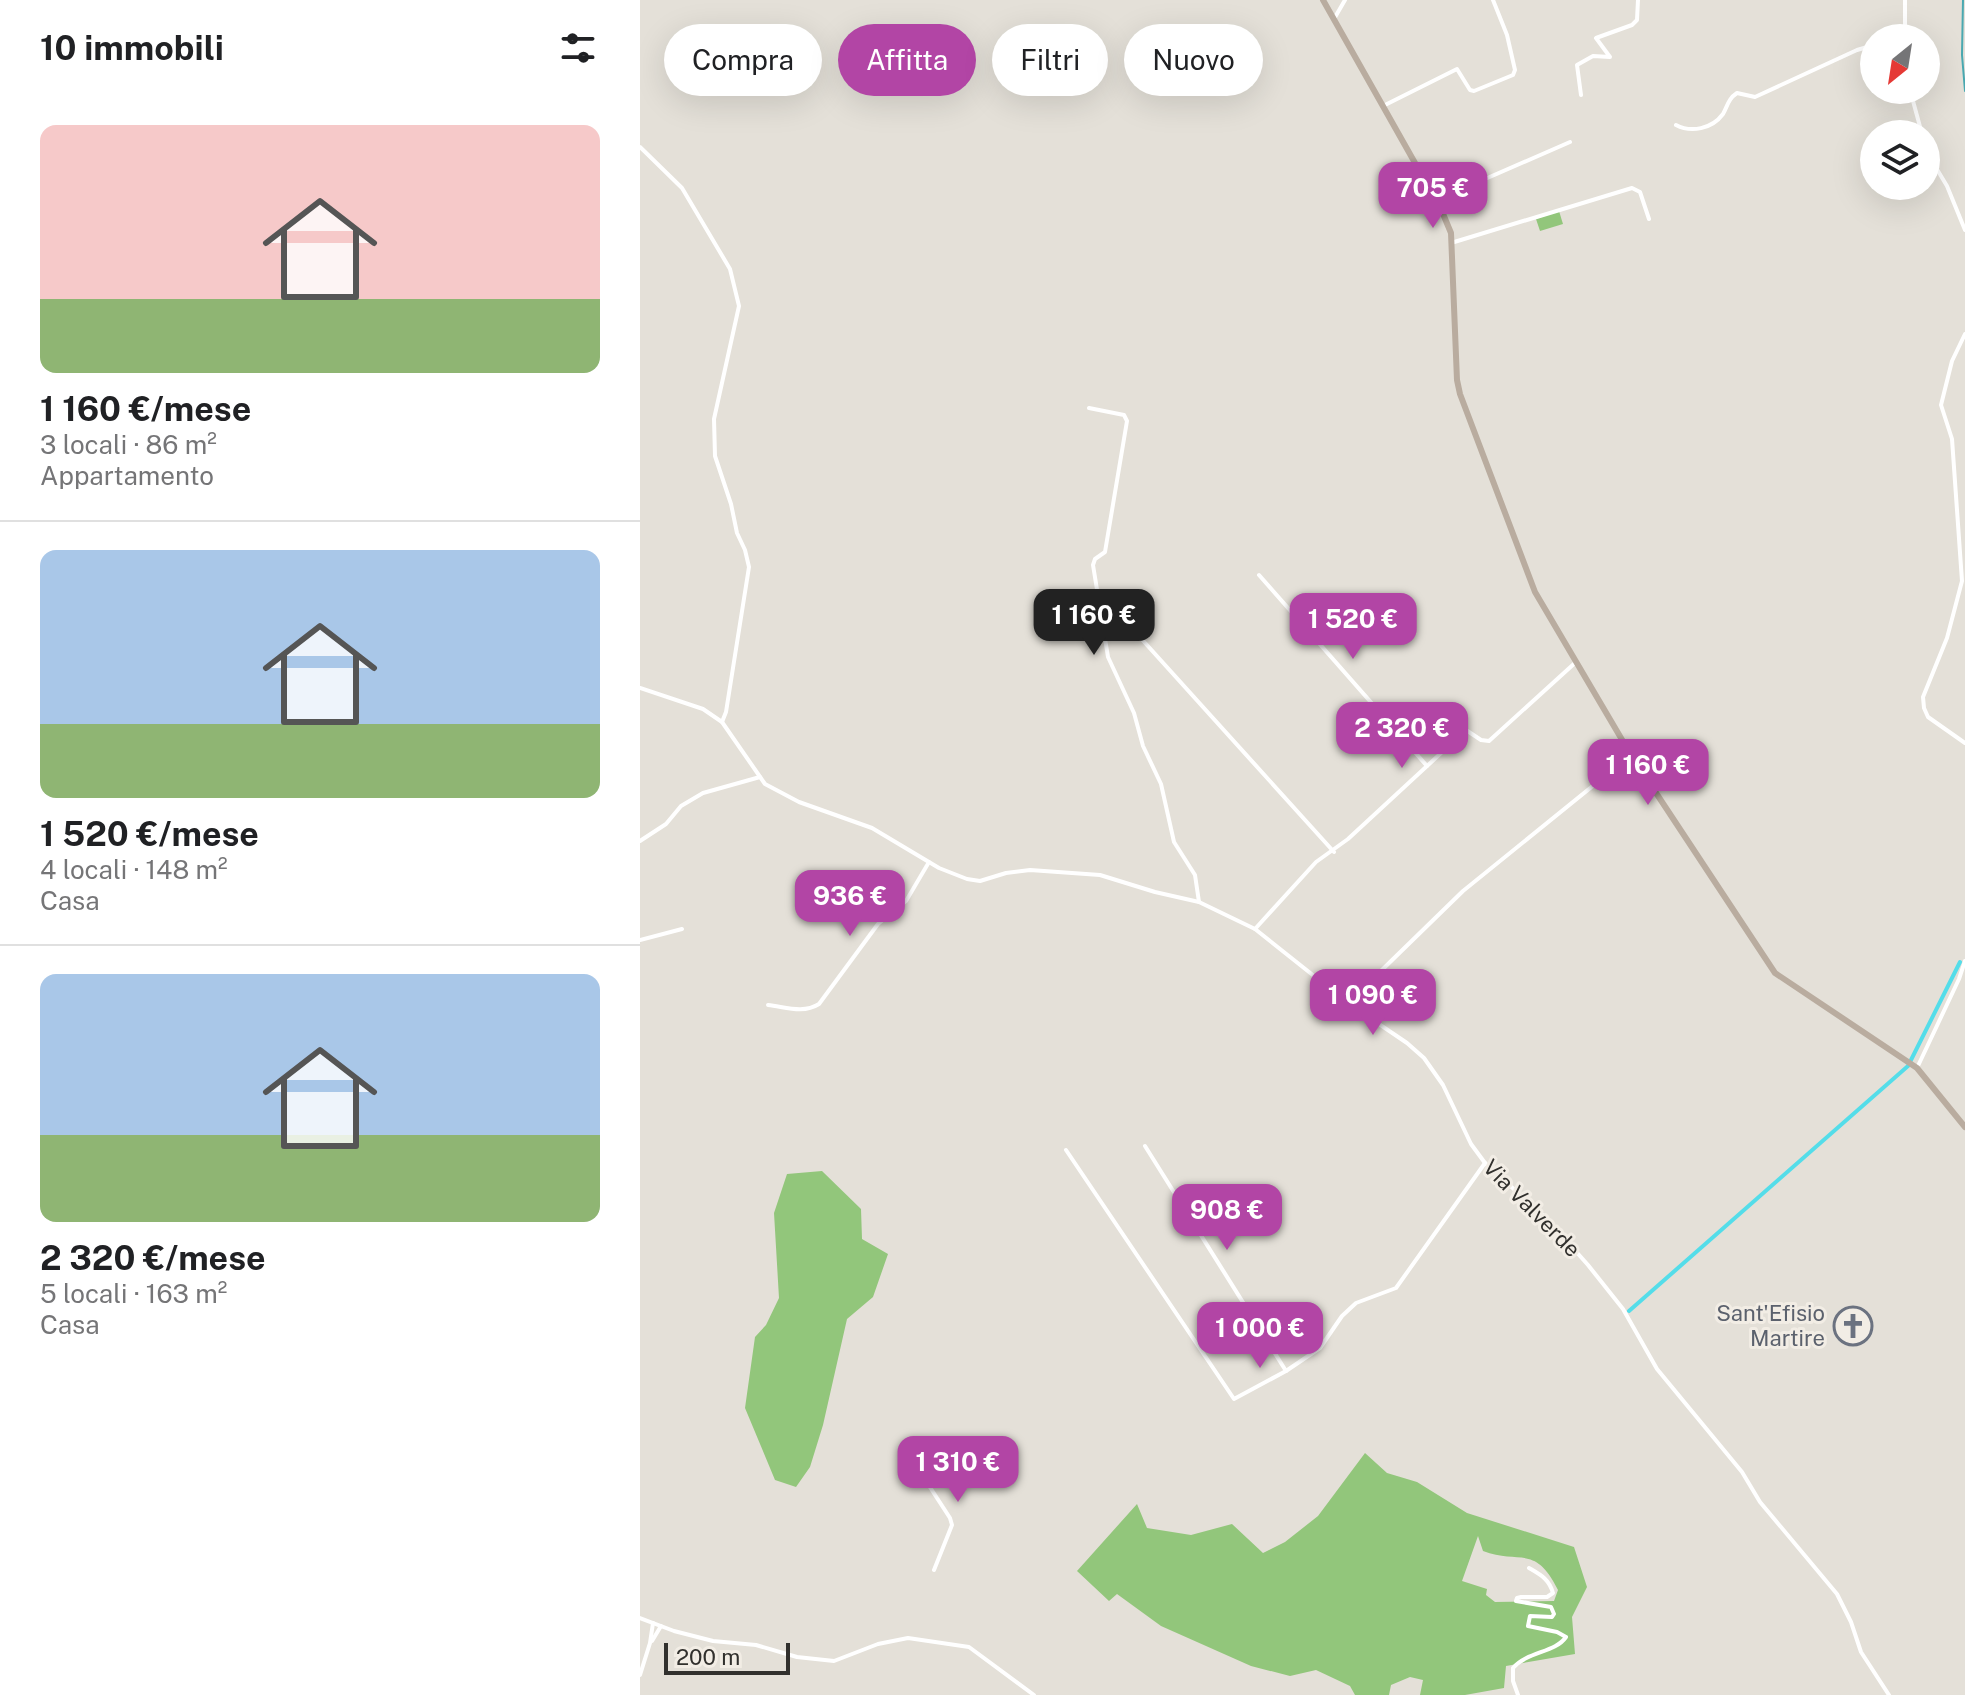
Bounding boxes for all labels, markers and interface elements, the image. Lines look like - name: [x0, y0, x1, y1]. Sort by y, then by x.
- chip: Compra: [664, 24, 822, 96]
- chip: Affitta: [838, 24, 976, 96]
- chip: Filtri: [992, 24, 1108, 96]
- chip: Nuovo: [1124, 24, 1263, 96]
- north arrow: [1860, 24, 1940, 104]
- map controls: [1860, 24, 1940, 200]
- icon: filters: [556, 26, 600, 70]
- text: 10 immobili: [40, 28, 224, 68]
- button: layers: [1860, 120, 1940, 200]
- pin: 705 €: [1377, 162, 1489, 230]
- text: 705 €: [1396, 172, 1470, 203]
- icon: home: [248, 177, 392, 321]
- text: 1 160 €/mese: [40, 389, 251, 429]
- text: 3 locali · 86 m²: [40, 429, 217, 460]
- text: Appartamento: [40, 460, 214, 491]
- pin: 1 160 €: [1020, 589, 1168, 657]
- pin: 1 520 €: [1279, 593, 1427, 661]
- text: 1 160 €: [1052, 599, 1136, 630]
- icon: home: [248, 602, 392, 746]
- text: 1 520 €: [1308, 603, 1398, 634]
- pin: 2 320 €: [1328, 702, 1476, 770]
- text: 2 320 €: [1354, 712, 1450, 743]
- pin: 1 160 €: [1574, 739, 1722, 807]
- text: 1 160 €: [1606, 749, 1690, 780]
- text: 1 520 €/mese: [40, 814, 259, 854]
- text: 4 locali · 148 m²: [40, 854, 228, 885]
- pin: 936 €: [794, 870, 906, 938]
- text: 936 €: [813, 880, 887, 911]
- text: Casa: [40, 885, 100, 916]
- pin: 1 090 €: [1299, 969, 1447, 1037]
- text: 1 090 €: [1328, 979, 1418, 1010]
- icon: home: [248, 1026, 392, 1170]
- street label: Via Valverde: [1478, 1154, 1586, 1262]
- pin: 908 €: [1171, 1184, 1283, 1252]
- text: 908 €: [1190, 1194, 1264, 1225]
- text: 2 320 €/mese: [40, 1238, 266, 1278]
- text: 5 locali · 163 m²: [40, 1278, 227, 1309]
- place label: Sant'Efisio Martire: [1716, 1300, 1825, 1351]
- pin: 1 000 €: [1186, 1302, 1334, 1370]
- church icon: Sant'Efisio Martire: [1832, 1305, 1874, 1347]
- text: Casa: [40, 1309, 100, 1340]
- text: 1 000 €: [1215, 1312, 1305, 1343]
- pin: 1 310 €: [884, 1436, 1032, 1504]
- text: 1 310 €: [916, 1446, 1000, 1477]
- scale bar: [664, 1639, 790, 1675]
- text: 200 m: [676, 1644, 740, 1670]

